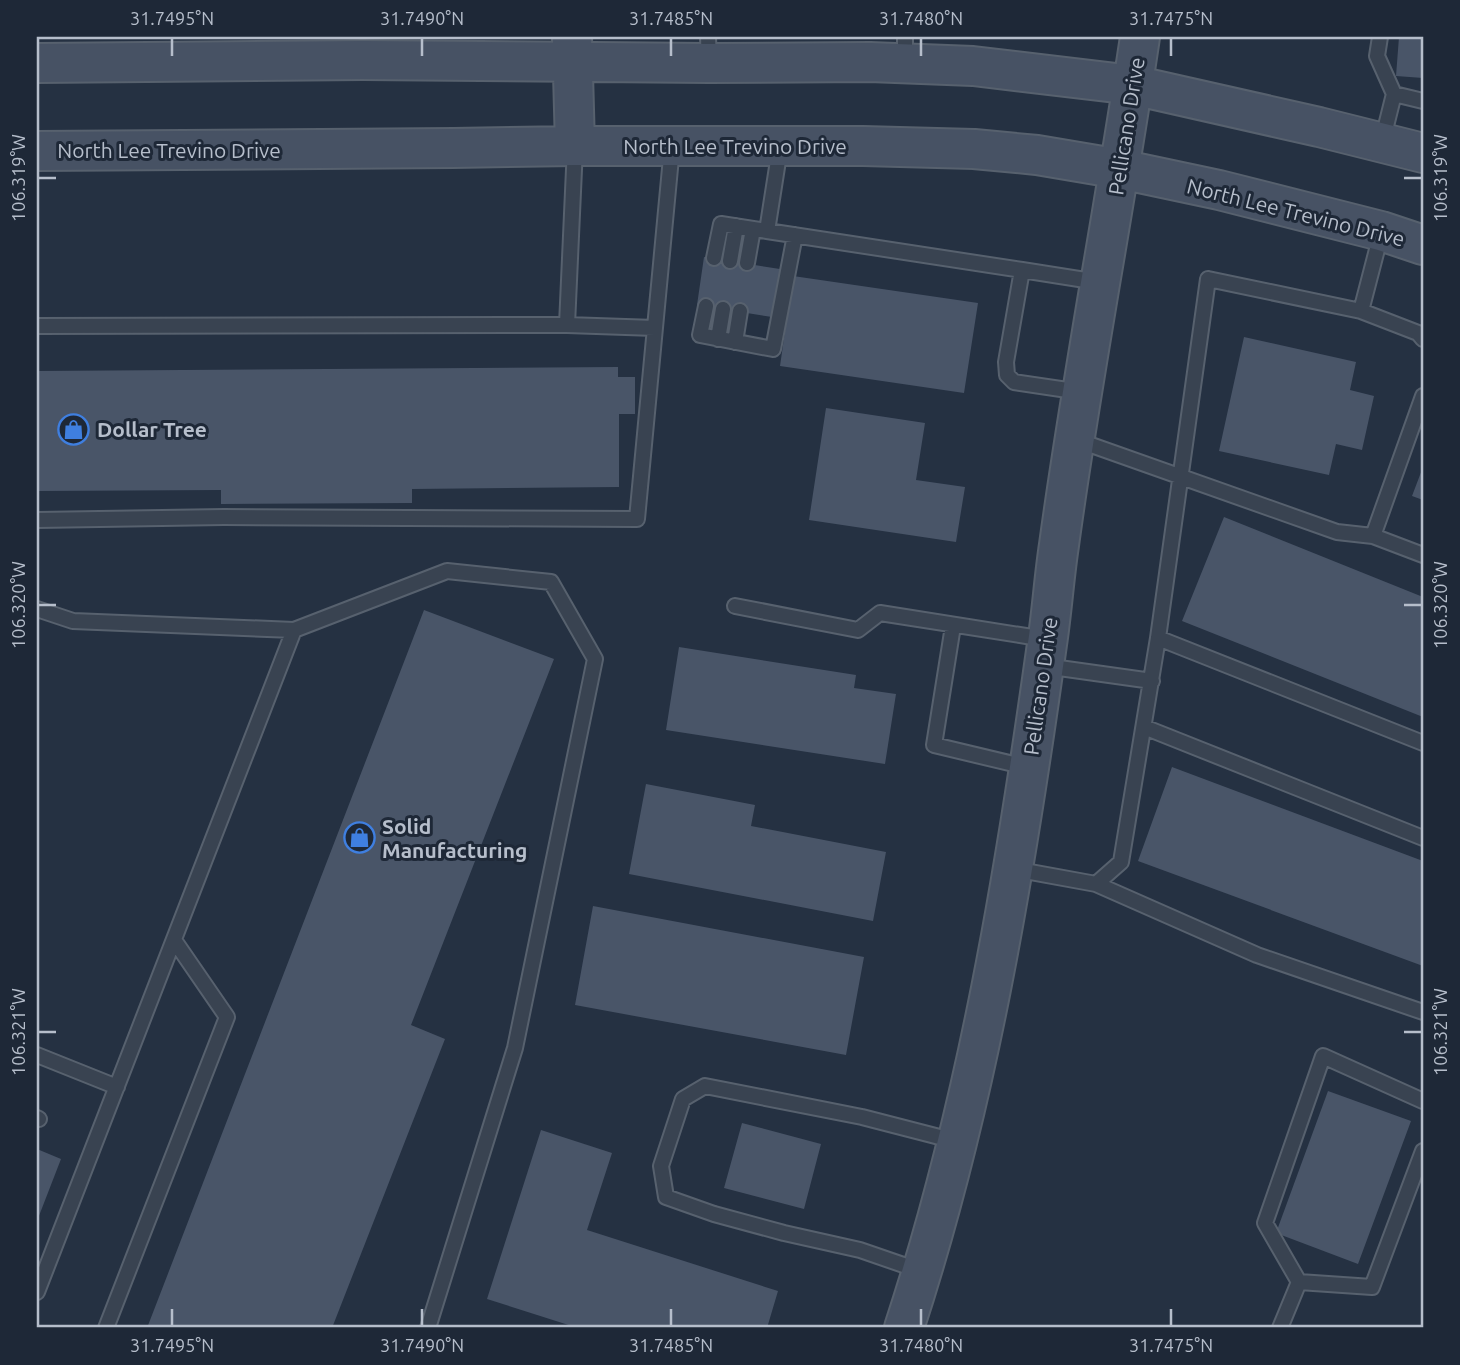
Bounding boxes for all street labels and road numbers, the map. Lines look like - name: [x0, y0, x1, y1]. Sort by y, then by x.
- street label: Pellicano Drive: [1103, 55, 1149, 197]
- street label: North Lee Trevino Drive: [623, 134, 847, 158]
- street label: North Lee Trevino Drive: [57, 138, 281, 162]
- street label: North Lee Trevino Drive: [1185, 173, 1407, 251]
- street label: Pellicano Drive: [1018, 615, 1062, 757]

